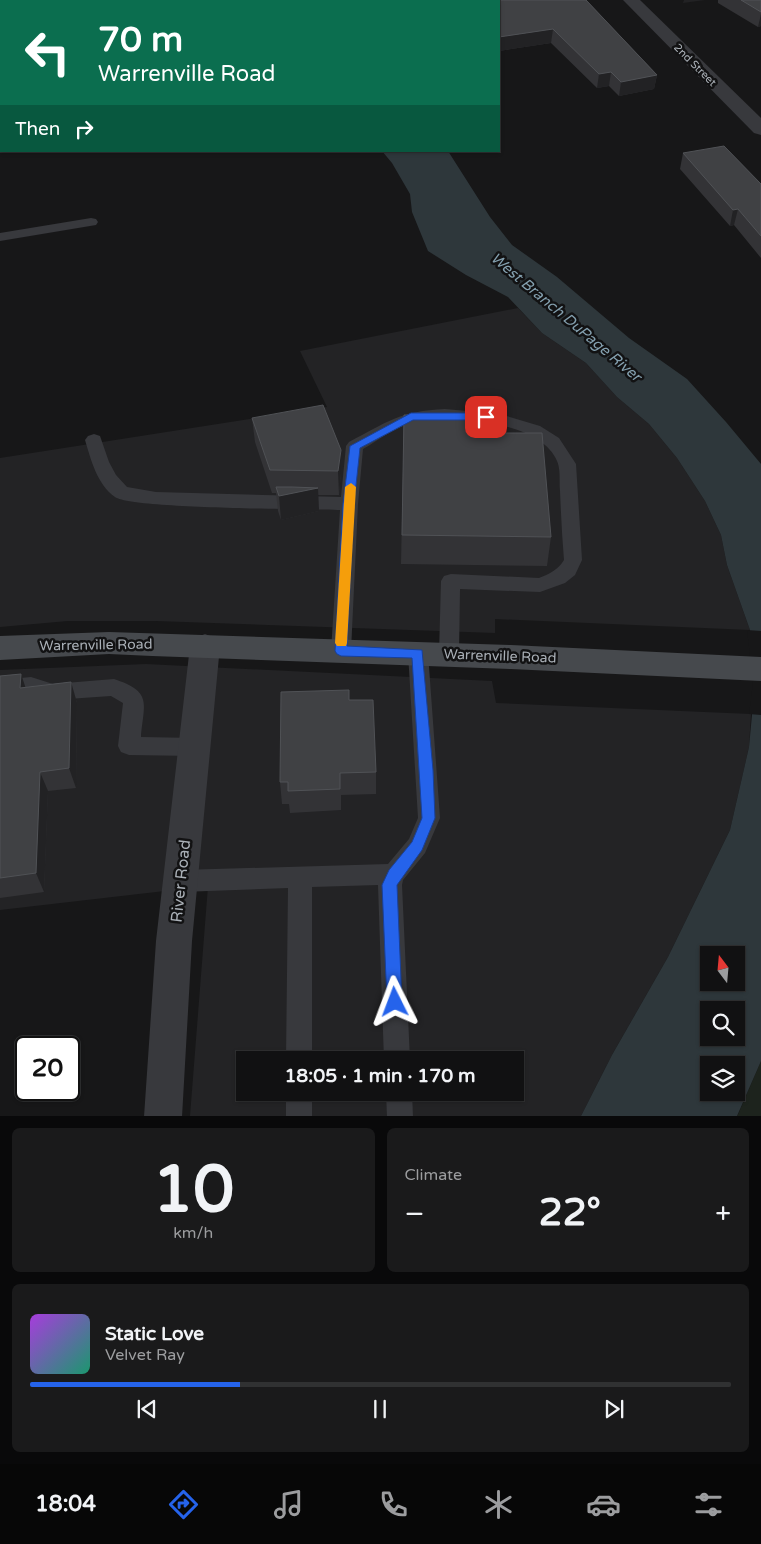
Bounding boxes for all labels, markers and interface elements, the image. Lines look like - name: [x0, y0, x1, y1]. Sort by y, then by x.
- text: 70 m: [98, 19, 183, 61]
- icon: left: [15, 20, 80, 85]
- street label: 2nd Street: [671, 41, 719, 89]
- text: Warrenville Road: [98, 61, 275, 87]
- icon: right: [70, 115, 98, 143]
- text: Then: [15, 118, 60, 140]
- water label: West Branch DuPage River: [487, 249, 647, 387]
- pin: [465, 396, 507, 438]
- icon: arrive: [472, 403, 500, 431]
- street label: Warrenville Road: [39, 636, 153, 654]
- street label: Warrenville Road: [443, 646, 557, 666]
- street label: River Road: [167, 839, 195, 923]
- north arrow: [700, 946, 745, 991]
- map controls: [700, 946, 745, 1101]
- position arrow: [368, 975, 420, 1027]
- button: search: [700, 1001, 745, 1046]
- speed limit sign: 20: [15, 1036, 80, 1101]
- button: layers: [700, 1056, 745, 1101]
- text: 18:05 · 1 min · 170 m: [284, 1065, 476, 1087]
- text: 10: [152, 1151, 234, 1230]
- text: Climate: [405, 1165, 462, 1185]
- text: 22°: [539, 1190, 601, 1236]
- text: −: [405, 1197, 424, 1231]
- text: +: [715, 1197, 731, 1231]
- text: km/h: [173, 1223, 213, 1243]
- text: Static Love: [105, 1323, 204, 1345]
- text: Velvet Ray: [105, 1345, 185, 1365]
- icon: previous: [133, 1395, 161, 1423]
- icon: pause: [366, 1395, 394, 1423]
- icon: next: [600, 1395, 628, 1423]
- icon: directions: [166, 1487, 201, 1522]
- icon: music: [271, 1487, 306, 1522]
- icon: phone: [376, 1487, 411, 1522]
- icon: climate: [481, 1487, 516, 1522]
- icon: car: [586, 1487, 621, 1522]
- icon: filters: [691, 1487, 726, 1522]
- text: 18:04: [35, 1491, 96, 1517]

